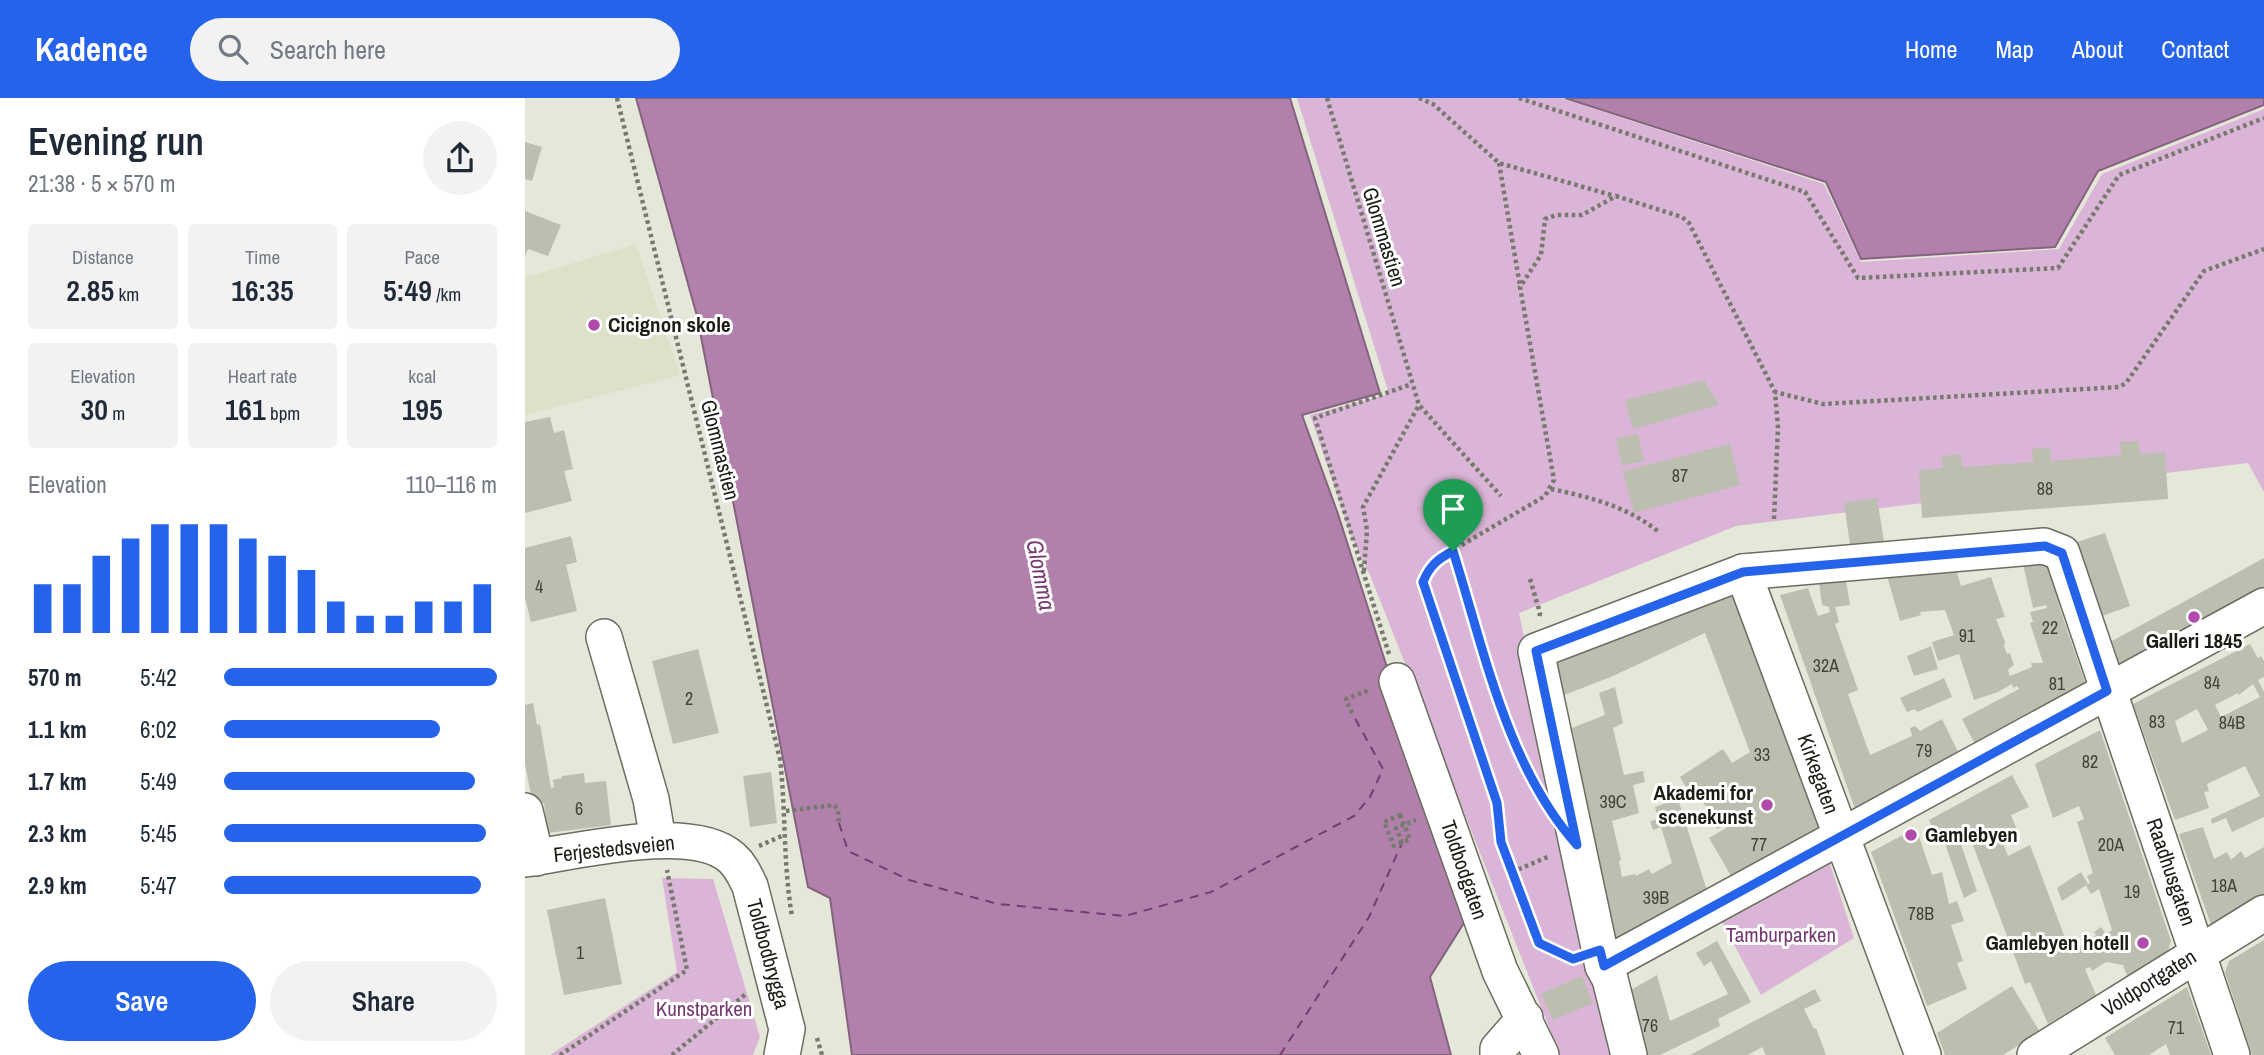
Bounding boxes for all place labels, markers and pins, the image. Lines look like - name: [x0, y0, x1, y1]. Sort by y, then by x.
- place label: Cicignon skole: [608, 310, 731, 339]
- marker: Cicignon skole: [586, 317, 602, 333]
- pin: [1423, 479, 1483, 551]
- marker: Galleri 1845: [2186, 609, 2202, 625]
- place label: Galleri 1845: [2146, 626, 2243, 655]
- place label: Akademi for scenekunst: [1653, 778, 1753, 831]
- marker: Akademi for scenekunst: [1759, 797, 1775, 813]
- place label: Gamlebyen: [1925, 820, 2018, 849]
- marker: Gamlebyen: [1903, 827, 1919, 843]
- place label: Gamlebyen hotell: [1985, 928, 2129, 957]
- marker: Gamlebyen hotell: [2135, 935, 2151, 951]

